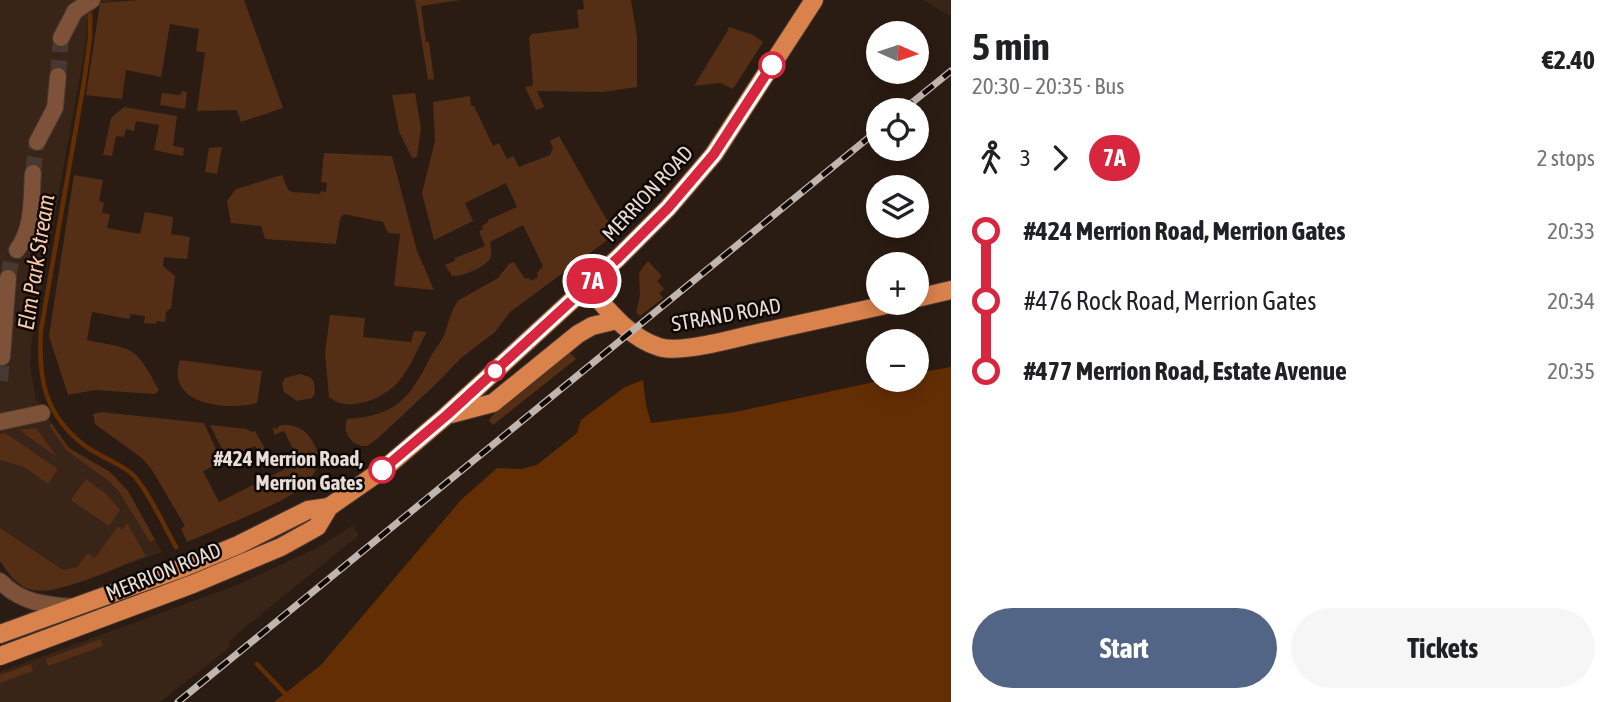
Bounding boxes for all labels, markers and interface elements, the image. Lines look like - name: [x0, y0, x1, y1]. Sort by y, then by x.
- north arrow: [866, 21, 929, 84]
- map controls: [866, 21, 929, 392]
- text: 5 min: [972, 25, 1050, 68]
- text: €2.40: [1542, 45, 1595, 75]
- unlabelled marker: [759, 52, 785, 78]
- text: 20:30 – 20:35 · Bus: [972, 73, 1124, 99]
- button: locate: [866, 98, 929, 161]
- icon: walk: [972, 139, 1010, 177]
- icon: forward: [1041, 139, 1079, 177]
- street label: MERRION ROAD: [597, 140, 697, 246]
- text: 7A: [1103, 144, 1126, 171]
- text: 3: [1020, 145, 1031, 171]
- text: 2 stops: [1537, 145, 1595, 171]
- button: layers: [866, 175, 929, 238]
- water label: Elm Park Stream: [12, 192, 60, 332]
- text: #424 Merrion Road, Merrion Gates: [1024, 216, 1345, 246]
- text: 20:33: [1547, 218, 1595, 244]
- button: +: [866, 252, 929, 315]
- line badge: 7A: [560, 258, 624, 304]
- text: 7A: [580, 267, 604, 294]
- text: #476 Rock Road, Merrion Gates: [1024, 286, 1316, 316]
- text: 20:34: [1547, 288, 1595, 314]
- street label: STRAND ROAD: [670, 293, 782, 335]
- button: −: [866, 329, 929, 392]
- text: #477 Merrion Road, Estate Avenue: [1024, 356, 1347, 386]
- text: 20:35: [1547, 358, 1595, 384]
- unlabelled marker: [485, 361, 505, 381]
- place label: #424 Merrion Road, Merrion Gates: [213, 446, 364, 494]
- marker: #424 Merrion Road, Merrion Gates: [369, 457, 395, 483]
- street label: MERRION ROAD: [102, 537, 224, 605]
- button: Start: [972, 608, 1277, 688]
- button: Tickets: [1291, 608, 1595, 688]

